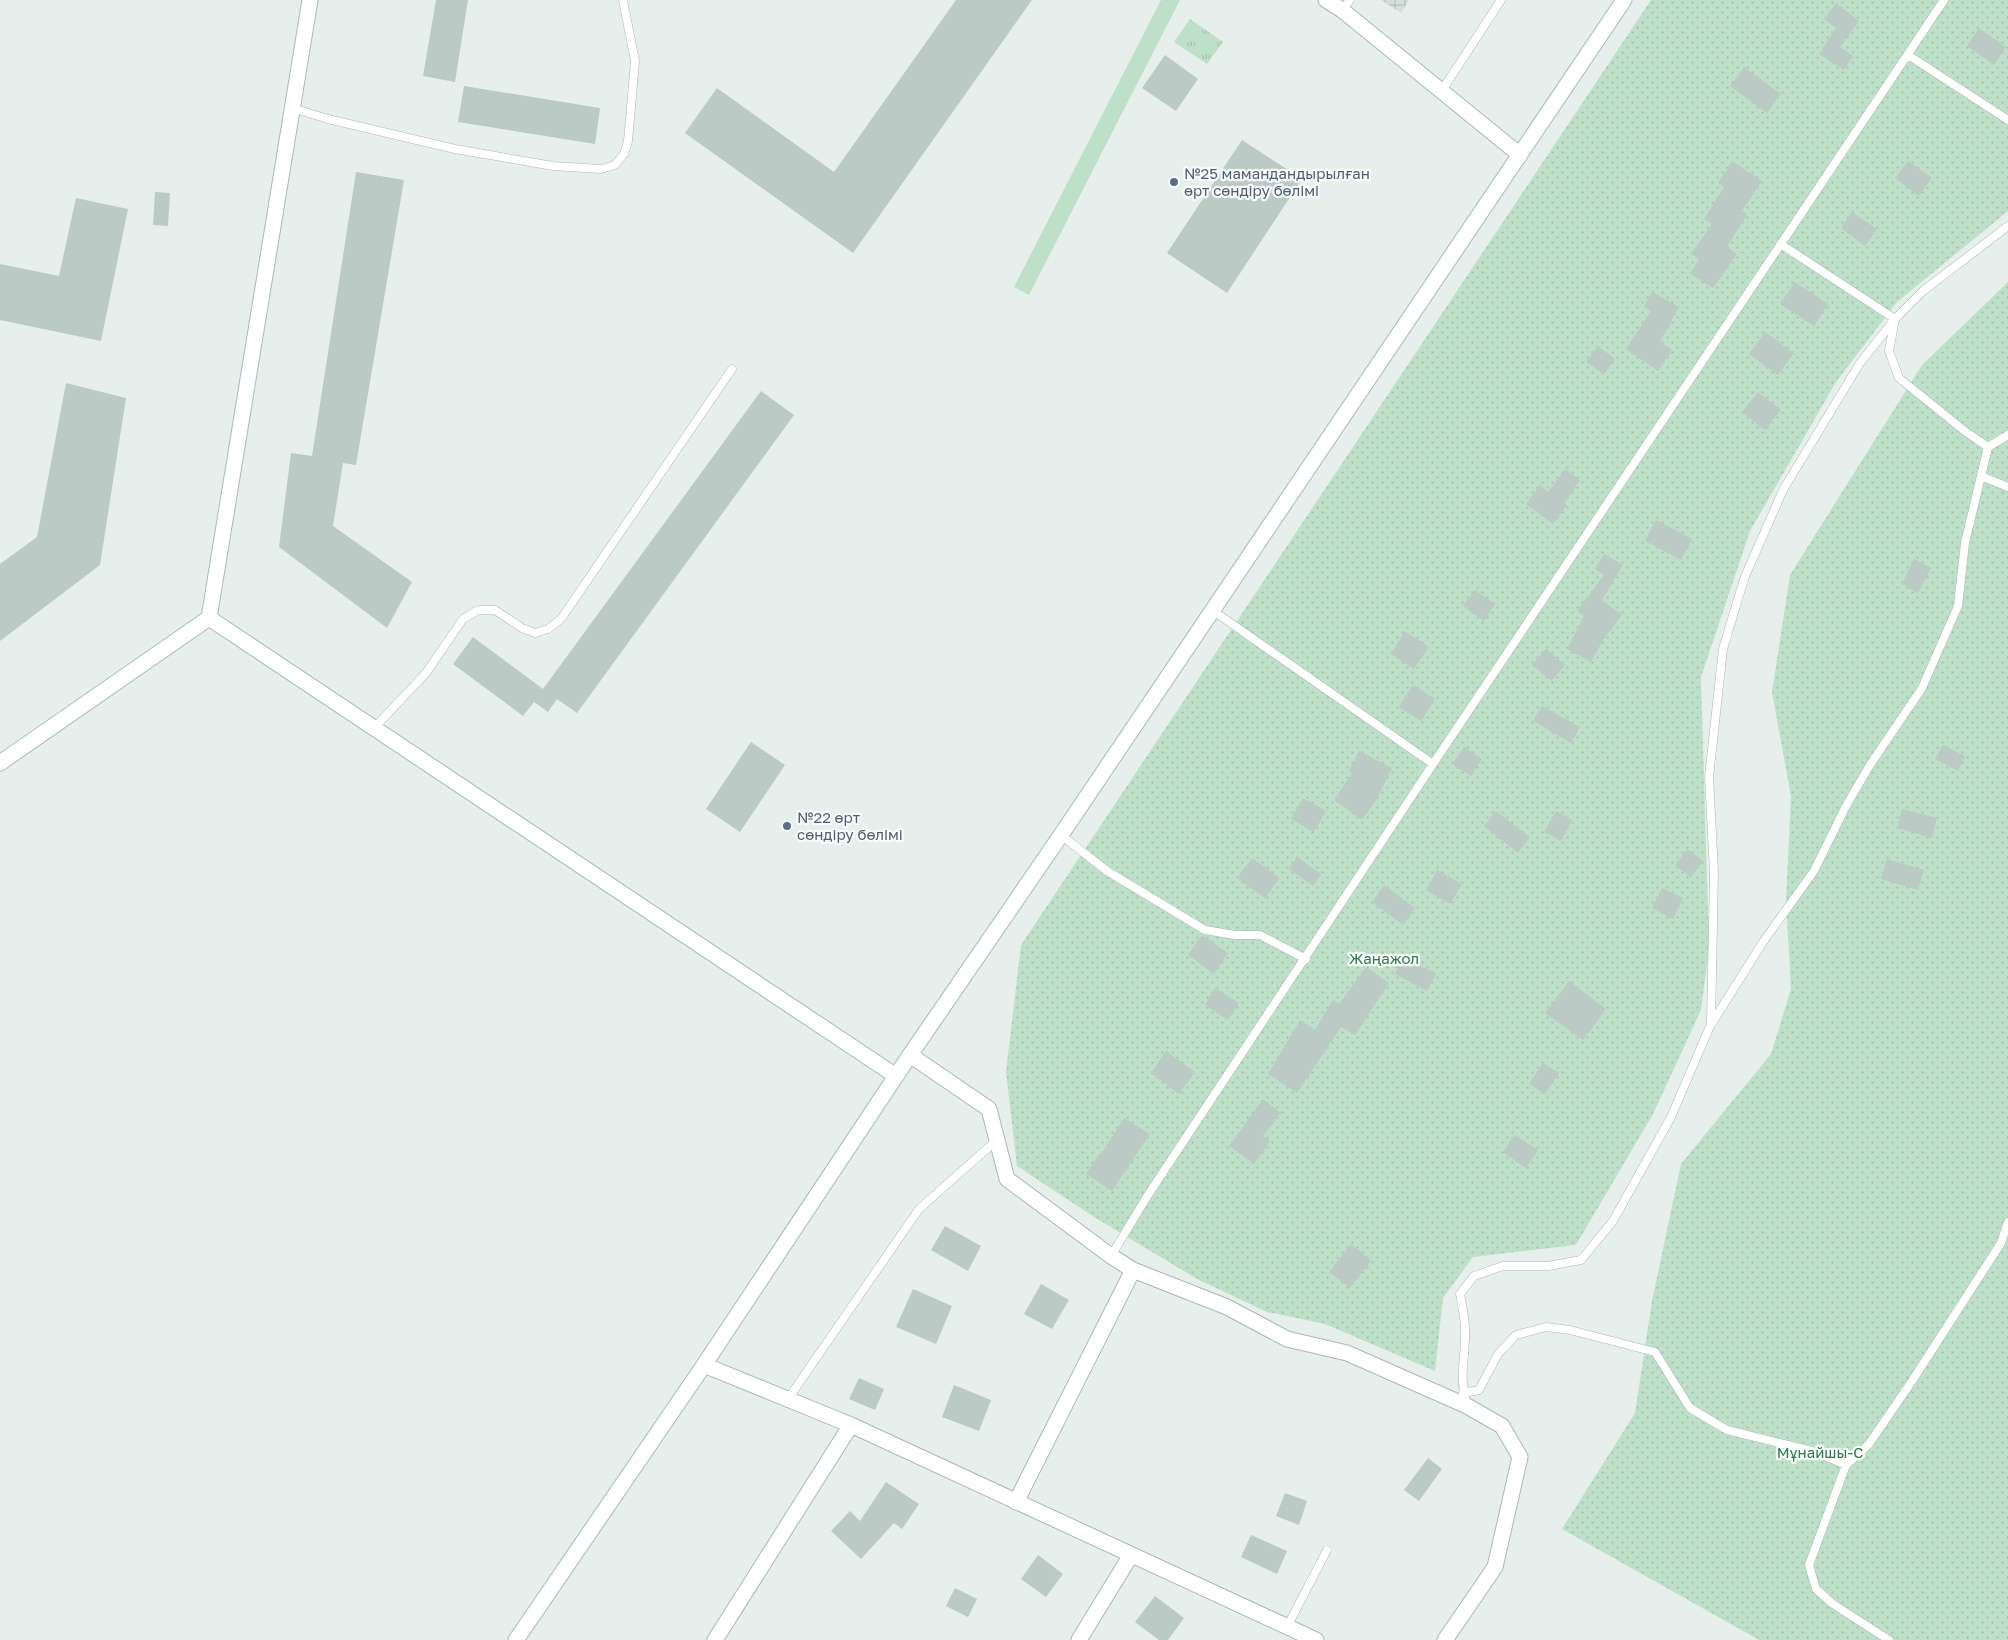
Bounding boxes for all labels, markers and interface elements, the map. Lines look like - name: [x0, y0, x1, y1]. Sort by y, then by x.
- place label: №25 мамандандырылған өрт сөндіру бөлімі: [1184, 164, 1370, 199]
- marker: №25 мамандандырылған өрт сөндіру бөлімі: [1168, 176, 1180, 188]
- place label: №22 өрт сөндіру бөлімі: [797, 808, 903, 843]
- marker: №22 өрт сөндіру бөлімі: [781, 820, 793, 832]
- park label: Жаңажол: [1349, 949, 1419, 967]
- park label: Мұнайшы-С: [1777, 1443, 1863, 1462]

